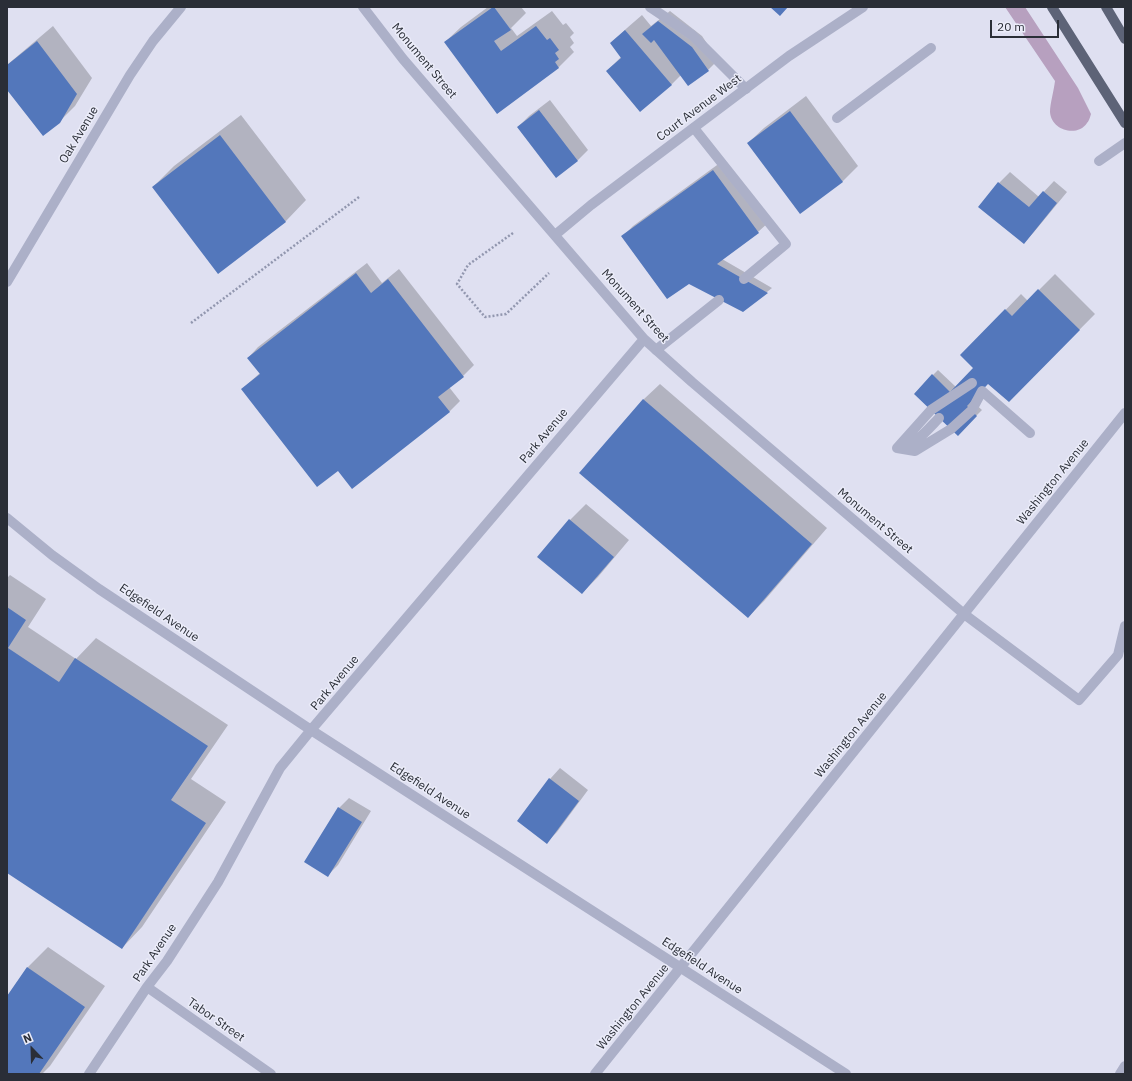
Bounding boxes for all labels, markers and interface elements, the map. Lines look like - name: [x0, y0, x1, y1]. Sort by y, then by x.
- scale bar: [992, 12, 1061, 38]
- text: 20 m: [997, 19, 1025, 34]
- street label: Monument Street: [388, 20, 460, 102]
- street label: Court Avenue West: [654, 71, 744, 145]
- street label: Oak Avenue: [56, 104, 102, 166]
- street label: Monument Street: [598, 266, 672, 346]
- street label: Park Avenue: [517, 406, 571, 466]
- street label: Washington Avenue: [1014, 436, 1092, 528]
- street label: Monument Street: [834, 485, 916, 557]
- street label: Edgefield Avenue: [116, 581, 202, 645]
- street label: Park Avenue: [308, 653, 362, 713]
- street label: Washington Avenue: [812, 689, 890, 781]
- street label: Edgefield Avenue: [387, 760, 473, 822]
- street label: Park Avenue: [130, 921, 180, 985]
- street label: Edgefield Avenue: [659, 935, 745, 997]
- street label: Washington Avenue: [594, 961, 672, 1053]
- street label: Tabor Street: [185, 995, 247, 1045]
- north arrow: [12, 1029, 52, 1069]
- text: N: [21, 1030, 34, 1046]

